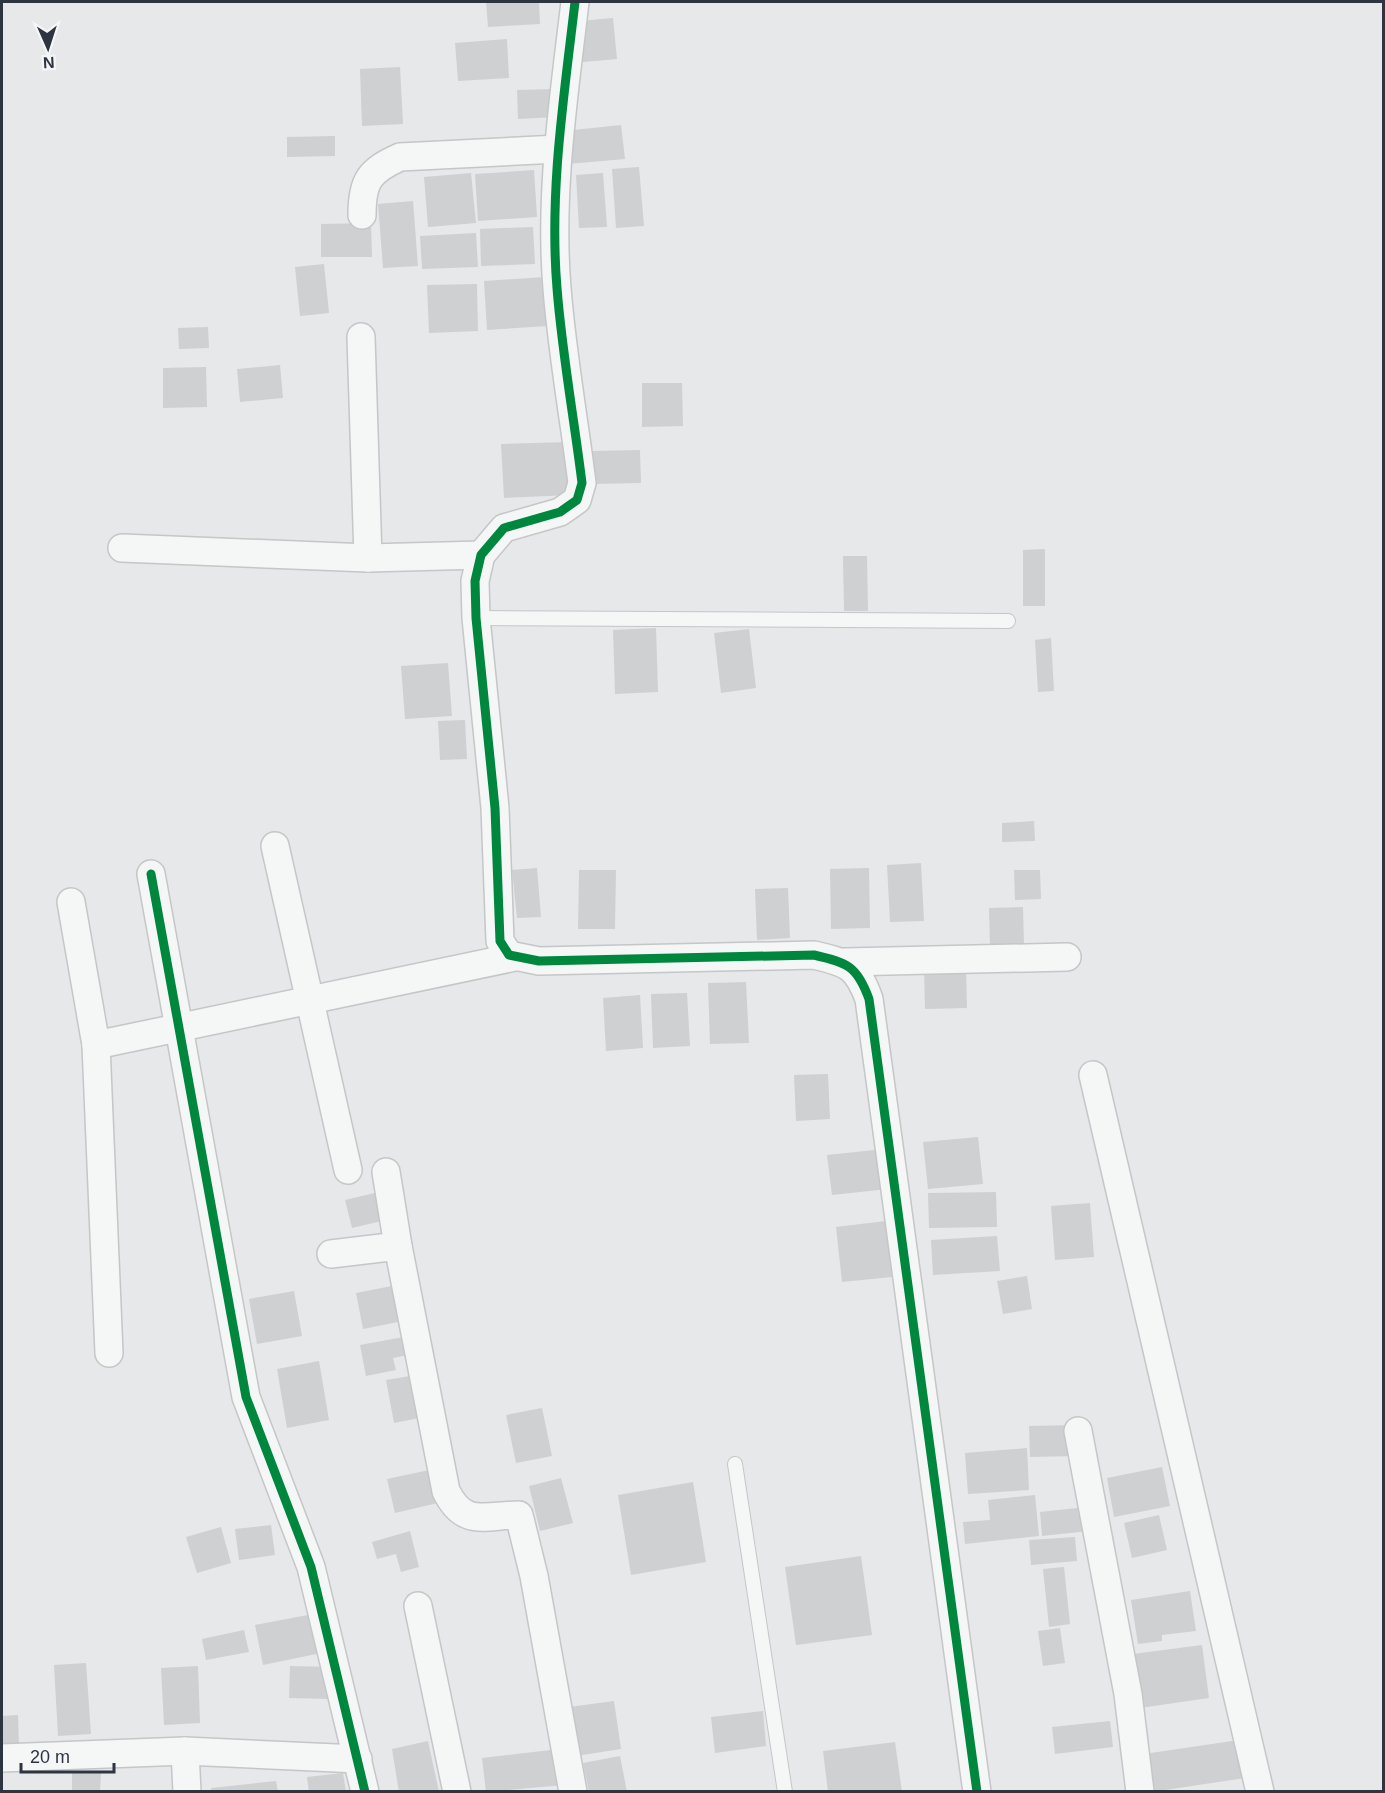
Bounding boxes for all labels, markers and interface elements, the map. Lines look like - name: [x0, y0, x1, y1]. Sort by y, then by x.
- north arrow: [18, 18, 78, 78]
- text: N: [43, 54, 55, 71]
- scale bar: [21, 1736, 114, 1774]
- text: 20 m: [30, 1747, 70, 1767]

